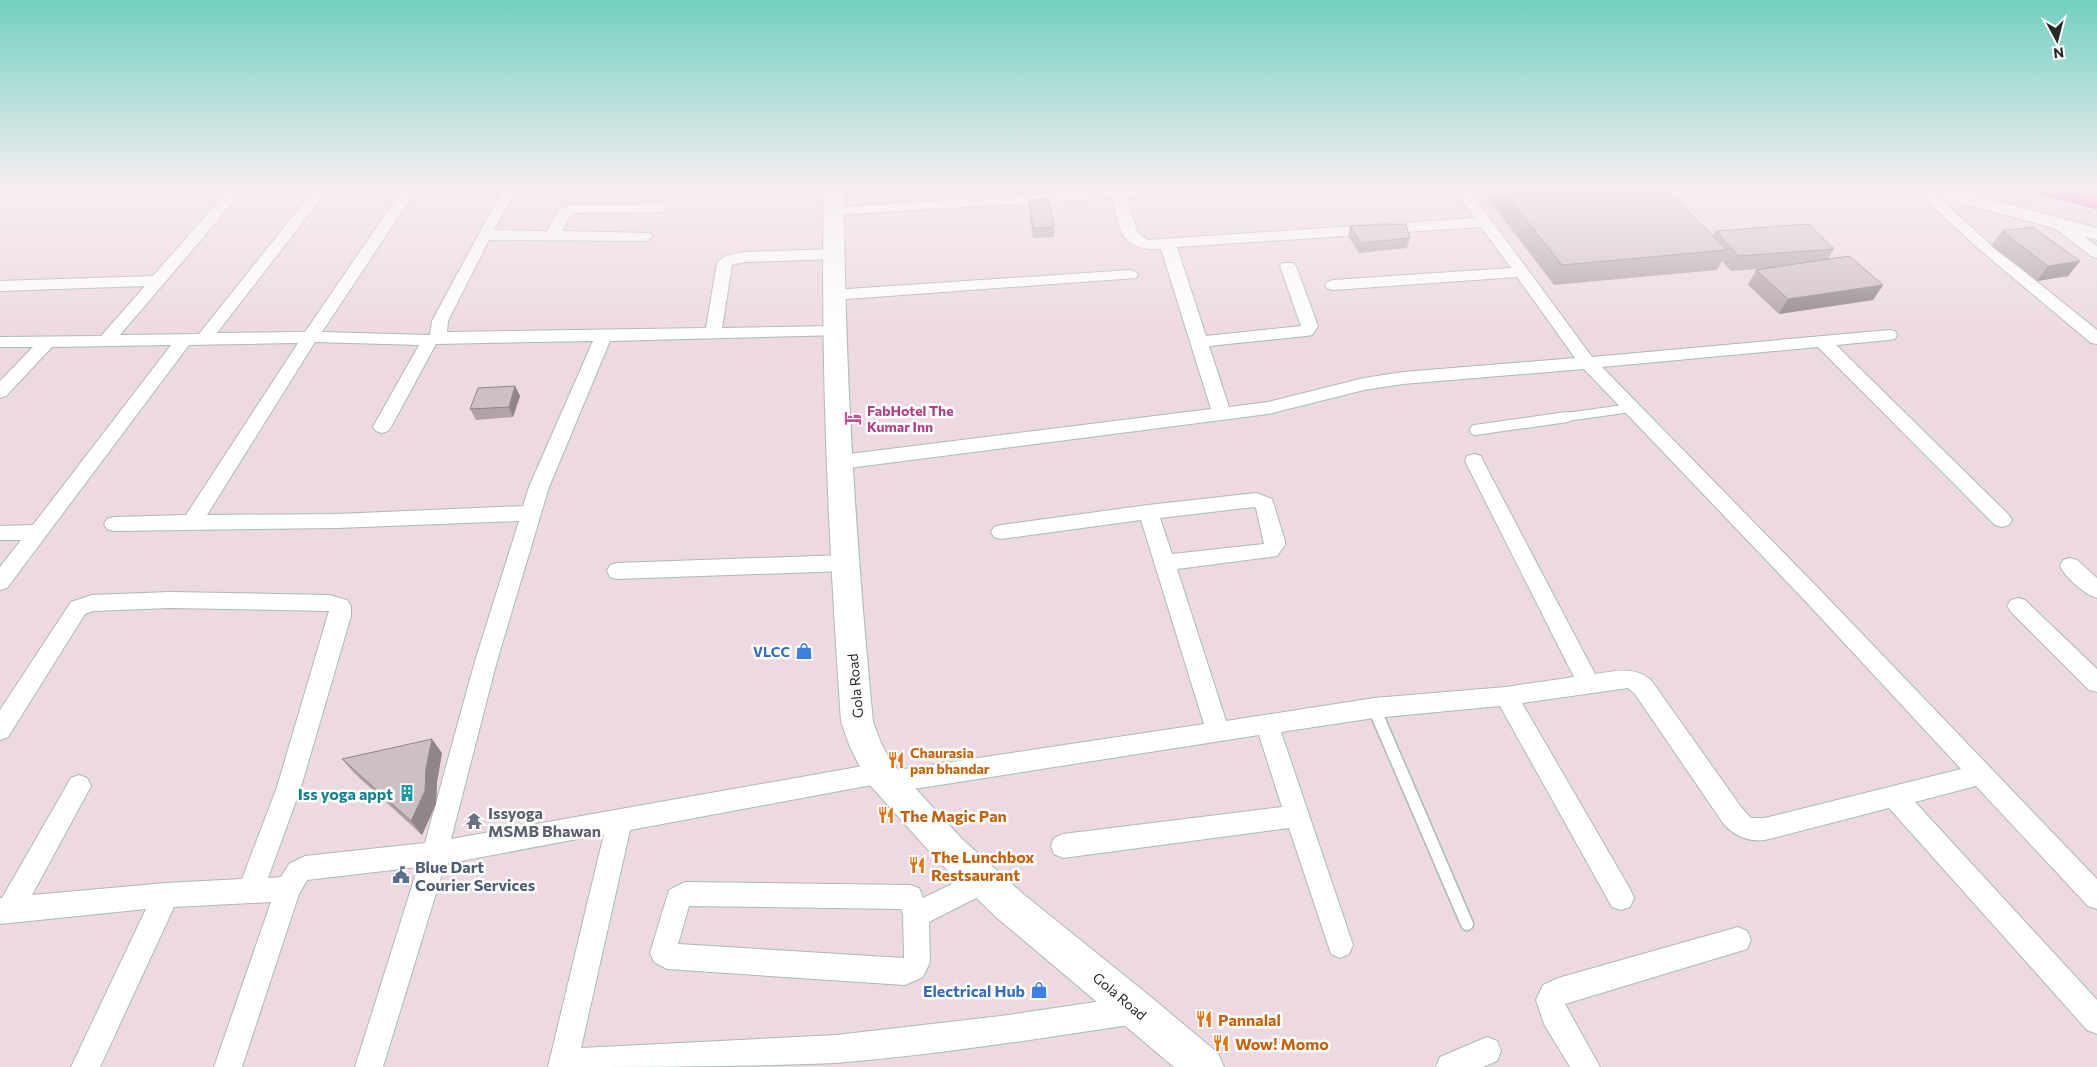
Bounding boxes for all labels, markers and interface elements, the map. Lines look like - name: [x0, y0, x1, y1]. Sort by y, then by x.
- north arrow: [2032, 15, 2082, 65]
- text: N: [2052, 44, 2065, 62]
- place label: FabHotel The Kumar Inn: [867, 402, 954, 435]
- hotel icon: FabHotel The Kumar Inn: [843, 408, 863, 428]
- shop icon: VLCC: [794, 641, 814, 661]
- place label: VLCC: [753, 643, 790, 660]
- street label: Gola Road: [844, 653, 866, 719]
- place label: Chaurasia pan bhandar: [910, 744, 990, 777]
- restaurant icon: Chaurasia pan bhandar: [886, 750, 906, 770]
- building icon: Iss yoga appt: [397, 783, 417, 803]
- place label: Iss yoga appt: [298, 784, 393, 803]
- place label: Issyoga MSMB Bhawan: [488, 803, 601, 840]
- restaurant icon: The Magic Pan: [876, 805, 896, 825]
- place label: The Magic Pan: [900, 806, 1007, 825]
- temple icon: Issyoga MSMB Bhawan: [464, 811, 484, 831]
- place label: The Lunchbox Restsaurant: [931, 847, 1034, 884]
- restaurant icon: The Lunchbox Restsaurant: [907, 855, 927, 875]
- place label: Blue Dart Courier Services: [415, 857, 535, 894]
- public building icon: Blue Dart Courier Services: [391, 865, 411, 885]
- street label: Gola Road: [1090, 969, 1150, 1023]
- shop icon: Electrical Hub: [1029, 980, 1049, 1000]
- place label: Electrical Hub: [923, 981, 1025, 1000]
- restaurant icon: Pannalal: [1194, 1009, 1214, 1029]
- place label: Pannalal: [1218, 1010, 1281, 1029]
- restaurant icon: Wow! Momo: [1211, 1033, 1231, 1053]
- place label: Wow! Momo: [1235, 1034, 1329, 1053]

